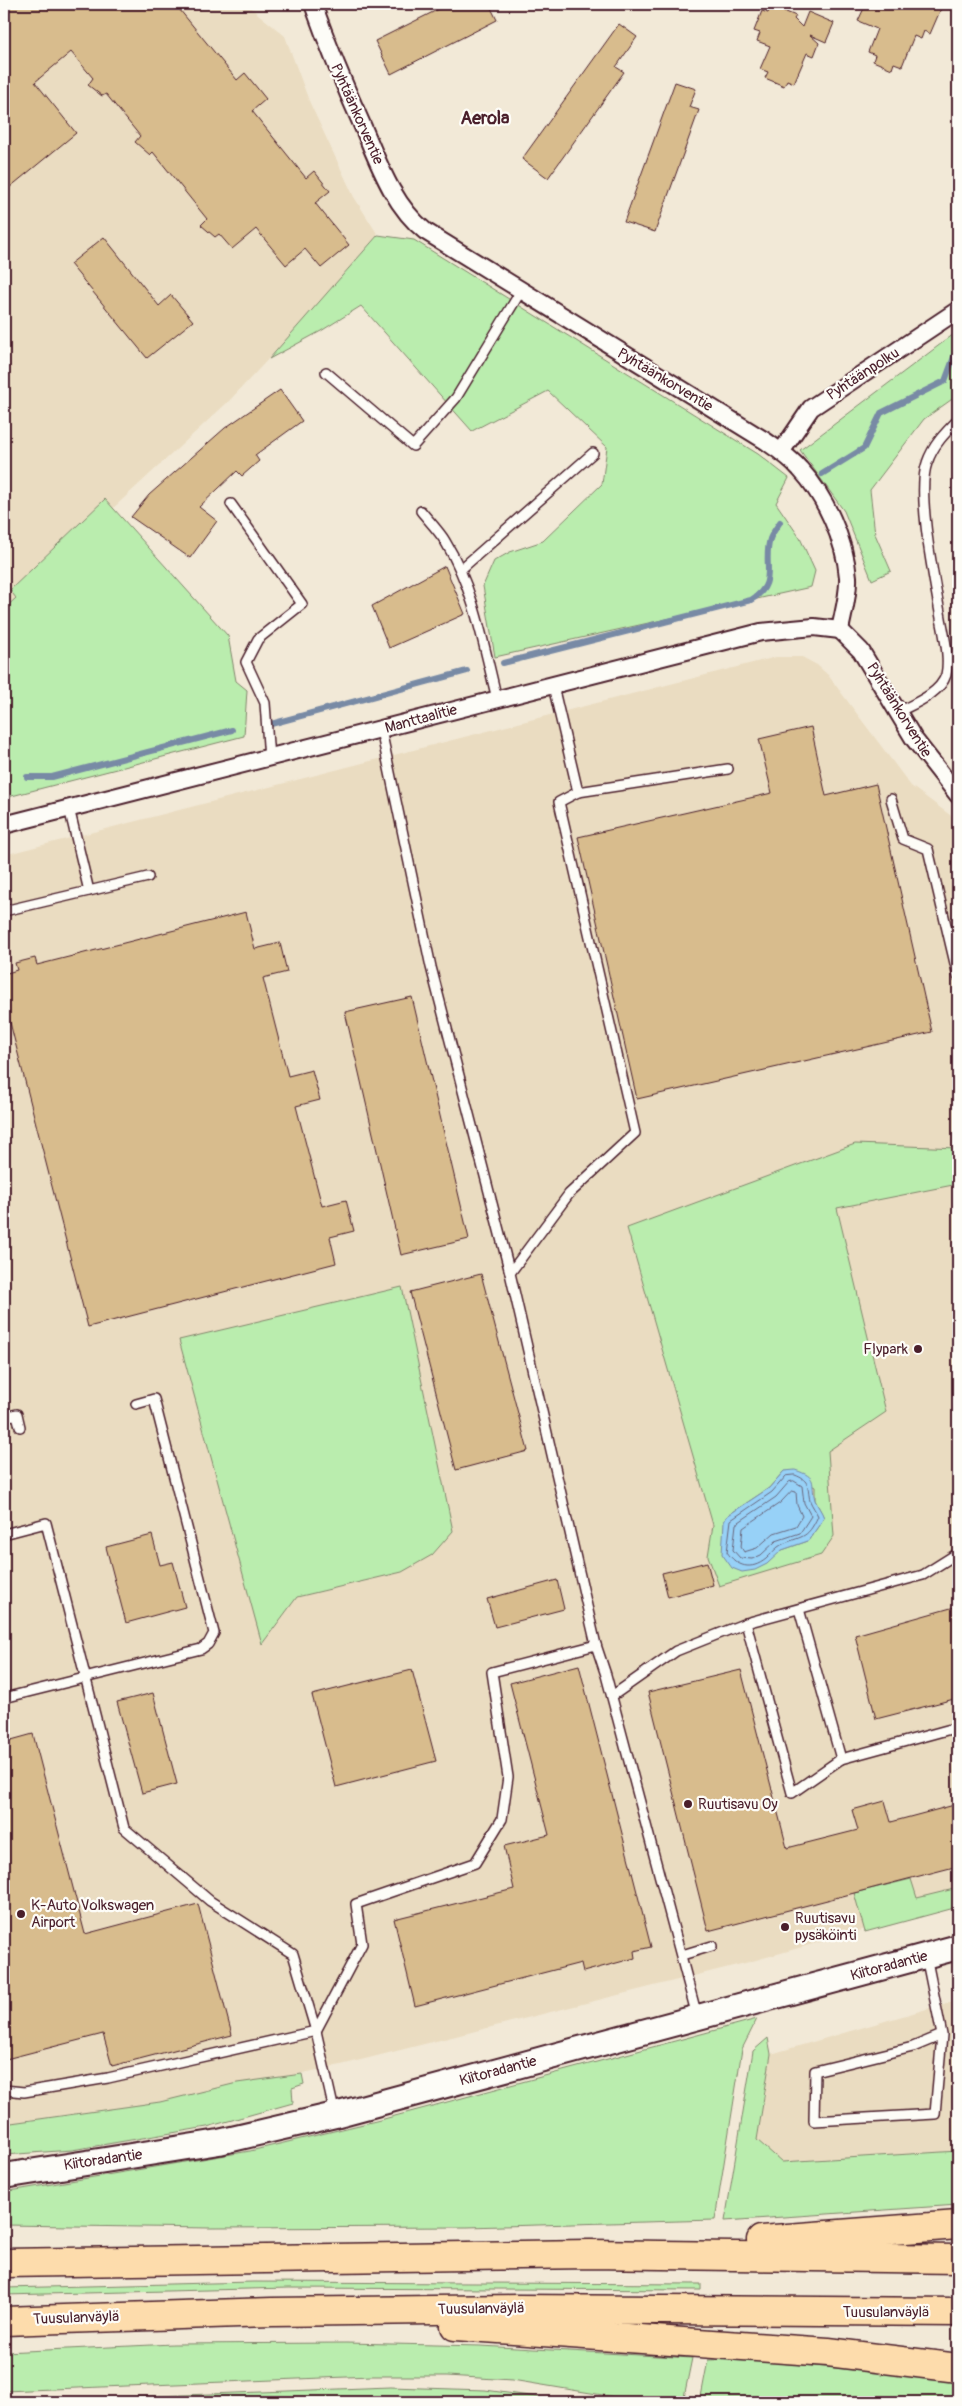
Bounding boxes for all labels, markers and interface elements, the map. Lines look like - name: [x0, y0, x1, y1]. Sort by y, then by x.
- street label: Pyhtäänkorventie: [326, 61, 388, 168]
- district label: Aerola: [461, 107, 510, 130]
- street label: Pyhtäänpolku: [823, 343, 903, 405]
- street label: Pyhtäänkorventie: [614, 344, 717, 416]
- street label: Pyhtäänkorventie: [862, 659, 936, 762]
- street label: Manttaalitie: [383, 700, 460, 738]
- place label: Flypark: [863, 1340, 909, 1359]
- marker: Flypark: [912, 1343, 924, 1355]
- place label: Ruutisavu Oy: [698, 1795, 778, 1814]
- marker: Ruutisavu Oy: [682, 1798, 694, 1810]
- place label: K-Auto Volkswagen Airport: [31, 1896, 154, 1932]
- marker: K-Auto Volkswagen Airport: [15, 1908, 27, 1920]
- place label: Ruutisavu pysäköinti: [795, 1909, 857, 1945]
- marker: Ruutisavu pysäköinti: [779, 1921, 791, 1933]
- street label: Kiitoradantie: [848, 1946, 930, 1985]
- street label: Kiitoradantie: [457, 2051, 539, 2090]
- street label: Kiitoradantie: [62, 2145, 144, 2175]
- street label: Tuusulanväylä: [438, 2299, 524, 2319]
- street label: Tuusulanväylä: [843, 2303, 929, 2322]
- street label: Tuusulanväylä: [32, 2307, 120, 2329]

